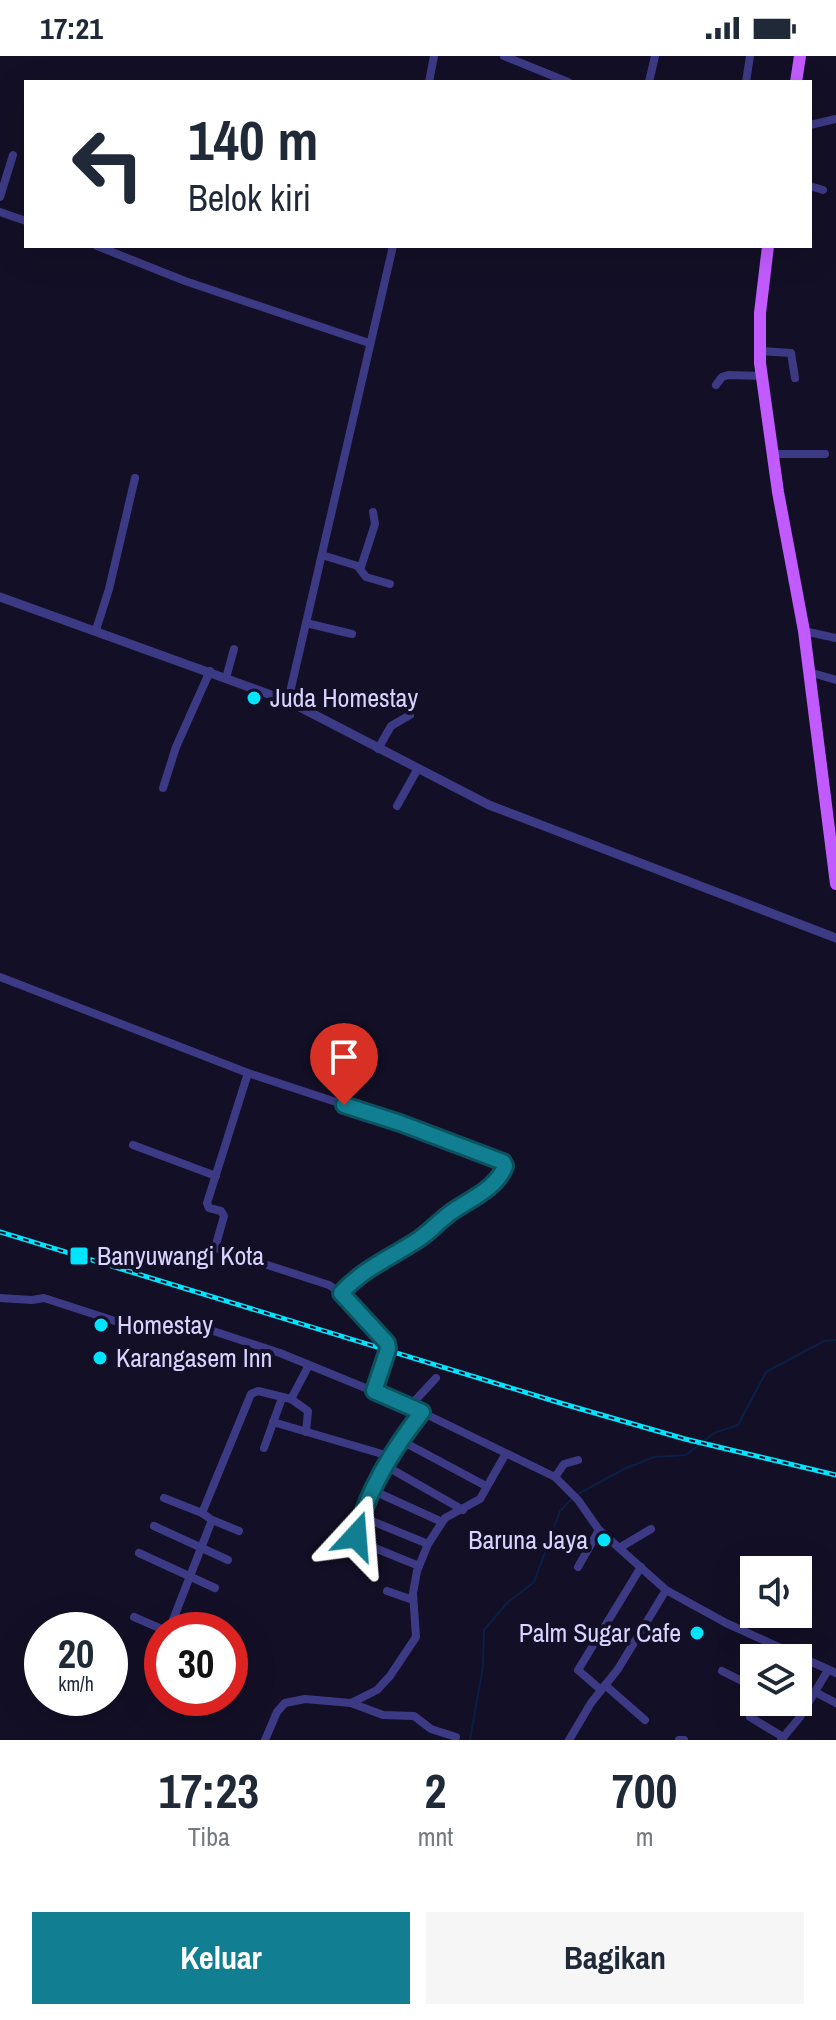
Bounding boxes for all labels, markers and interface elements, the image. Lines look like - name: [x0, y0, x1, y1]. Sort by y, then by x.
- text: 17:21: [40, 8, 103, 48]
- text: 140 m: [188, 102, 318, 177]
- icon: left: [56, 112, 160, 216]
- text: Belok kiri: [188, 174, 311, 222]
- place label: Juda Homestay: [270, 680, 418, 715]
- marker: Juda Homestay: [245, 689, 263, 707]
- pin: [310, 1023, 378, 1105]
- icon: arrive: [322, 1035, 366, 1079]
- place label: Banyuwangi Kota: [97, 1238, 264, 1273]
- marker: Banyuwangi Kota: [68, 1245, 90, 1267]
- place label: Homestay: [117, 1307, 213, 1342]
- marker: Homestay: [92, 1316, 110, 1334]
- place label: Karangasem Inn: [116, 1340, 272, 1375]
- marker: Karangasem Inn: [91, 1349, 109, 1367]
- position arrow: [314, 1494, 398, 1578]
- place label: Baruna Jaya: [468, 1522, 588, 1557]
- marker: Baruna Jaya: [595, 1531, 613, 1549]
- map controls: [740, 1556, 812, 1716]
- button: sound: [740, 1556, 812, 1628]
- speed limit sign: 30: [144, 1612, 248, 1716]
- place label: Palm Sugar Cafe: [519, 1615, 681, 1650]
- marker: Palm Sugar Cafe: [688, 1624, 706, 1642]
- text: 20: [58, 1627, 94, 1680]
- button: layers: [740, 1644, 812, 1716]
- text: km/h: [58, 1670, 94, 1697]
- text: 17:23: [159, 1758, 259, 1823]
- text: 2: [425, 1758, 446, 1823]
- text: 700: [612, 1758, 677, 1823]
- text: Tiba: [188, 1819, 230, 1854]
- text: mnt: [418, 1819, 453, 1854]
- text: m: [636, 1819, 654, 1854]
- button: Keluar: [32, 1912, 410, 2004]
- button: Bagikan: [426, 1912, 804, 2004]

